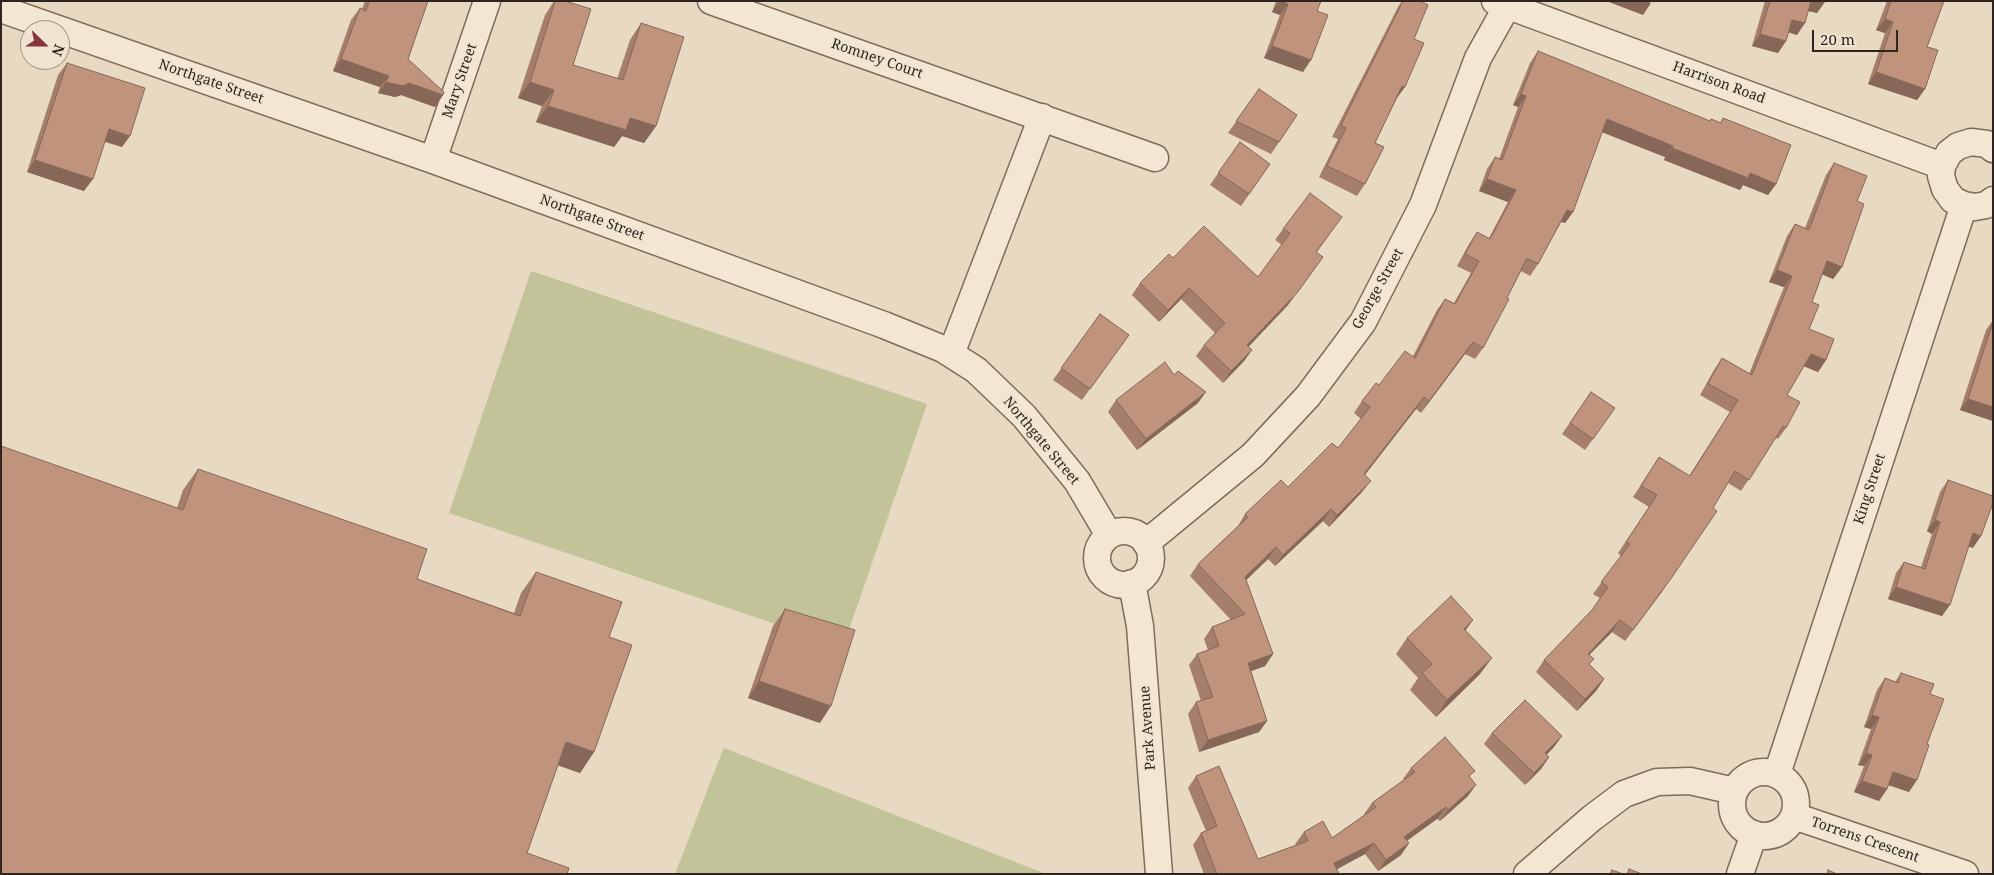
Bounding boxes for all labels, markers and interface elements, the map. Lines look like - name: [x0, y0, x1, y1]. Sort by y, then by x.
- north arrow: [20, 20, 70, 70]
- scale bar: [1814, 20, 1900, 52]
- text: 20 m: [1820, 29, 1855, 49]
- street label: Romney Court: [829, 35, 925, 83]
- street label: Mary Street: [439, 41, 481, 121]
- text: N: [48, 42, 69, 59]
- street label: Northgate Street: [156, 56, 266, 108]
- street label: Harrison Road: [1670, 58, 1768, 108]
- street label: Northgate Street: [538, 191, 646, 245]
- street label: George Street: [1349, 246, 1407, 332]
- street label: Northgate Street: [999, 394, 1083, 488]
- street label: King Street: [1851, 451, 1889, 527]
- street label: Park Avenue: [1137, 685, 1159, 771]
- street label: Torrens Crescent: [1809, 814, 1921, 866]

